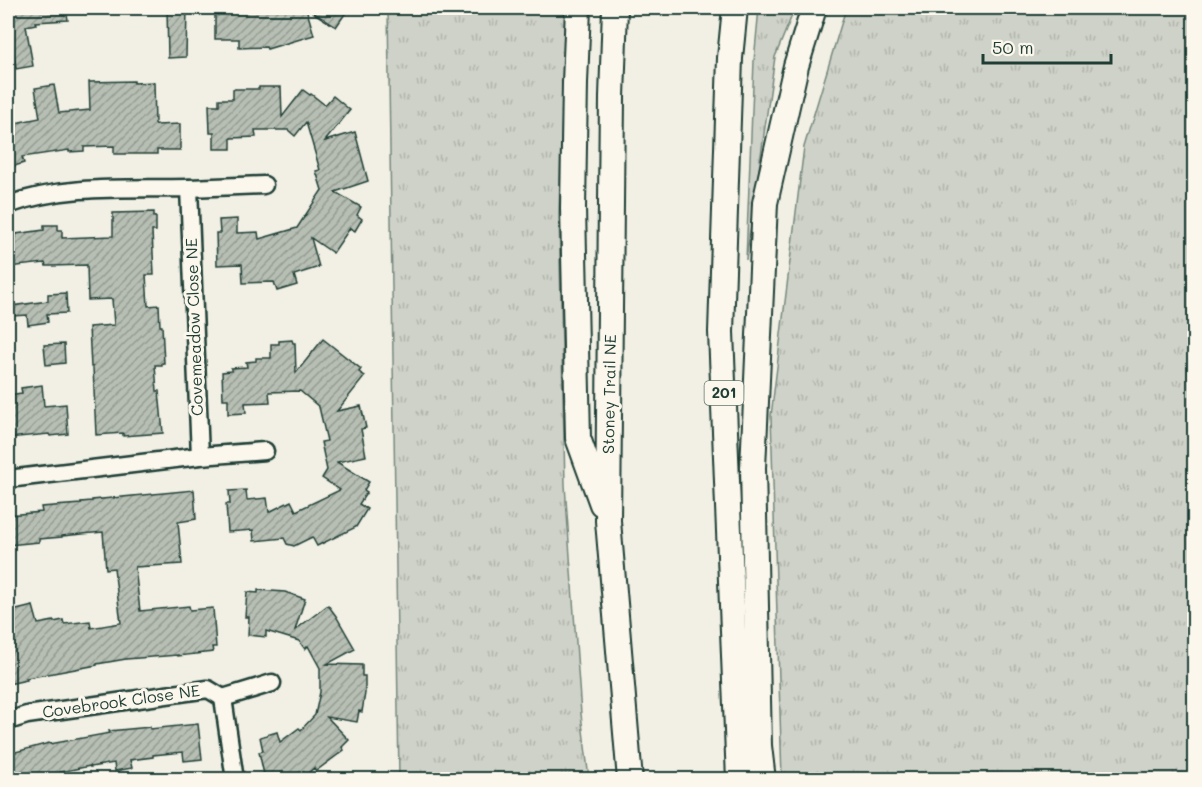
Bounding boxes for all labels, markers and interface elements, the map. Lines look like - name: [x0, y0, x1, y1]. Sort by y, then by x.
- scale bar: [983, 27, 1110, 65]
- text: 50 m: [992, 35, 1034, 59]
- street label: Covemeadow Close NE: [180, 238, 207, 416]
- street label: Stoney Trail NE: [597, 334, 620, 454]
- road number: 201: [704, 381, 744, 405]
- street label: Covebrook Close NE: [41, 679, 201, 722]

